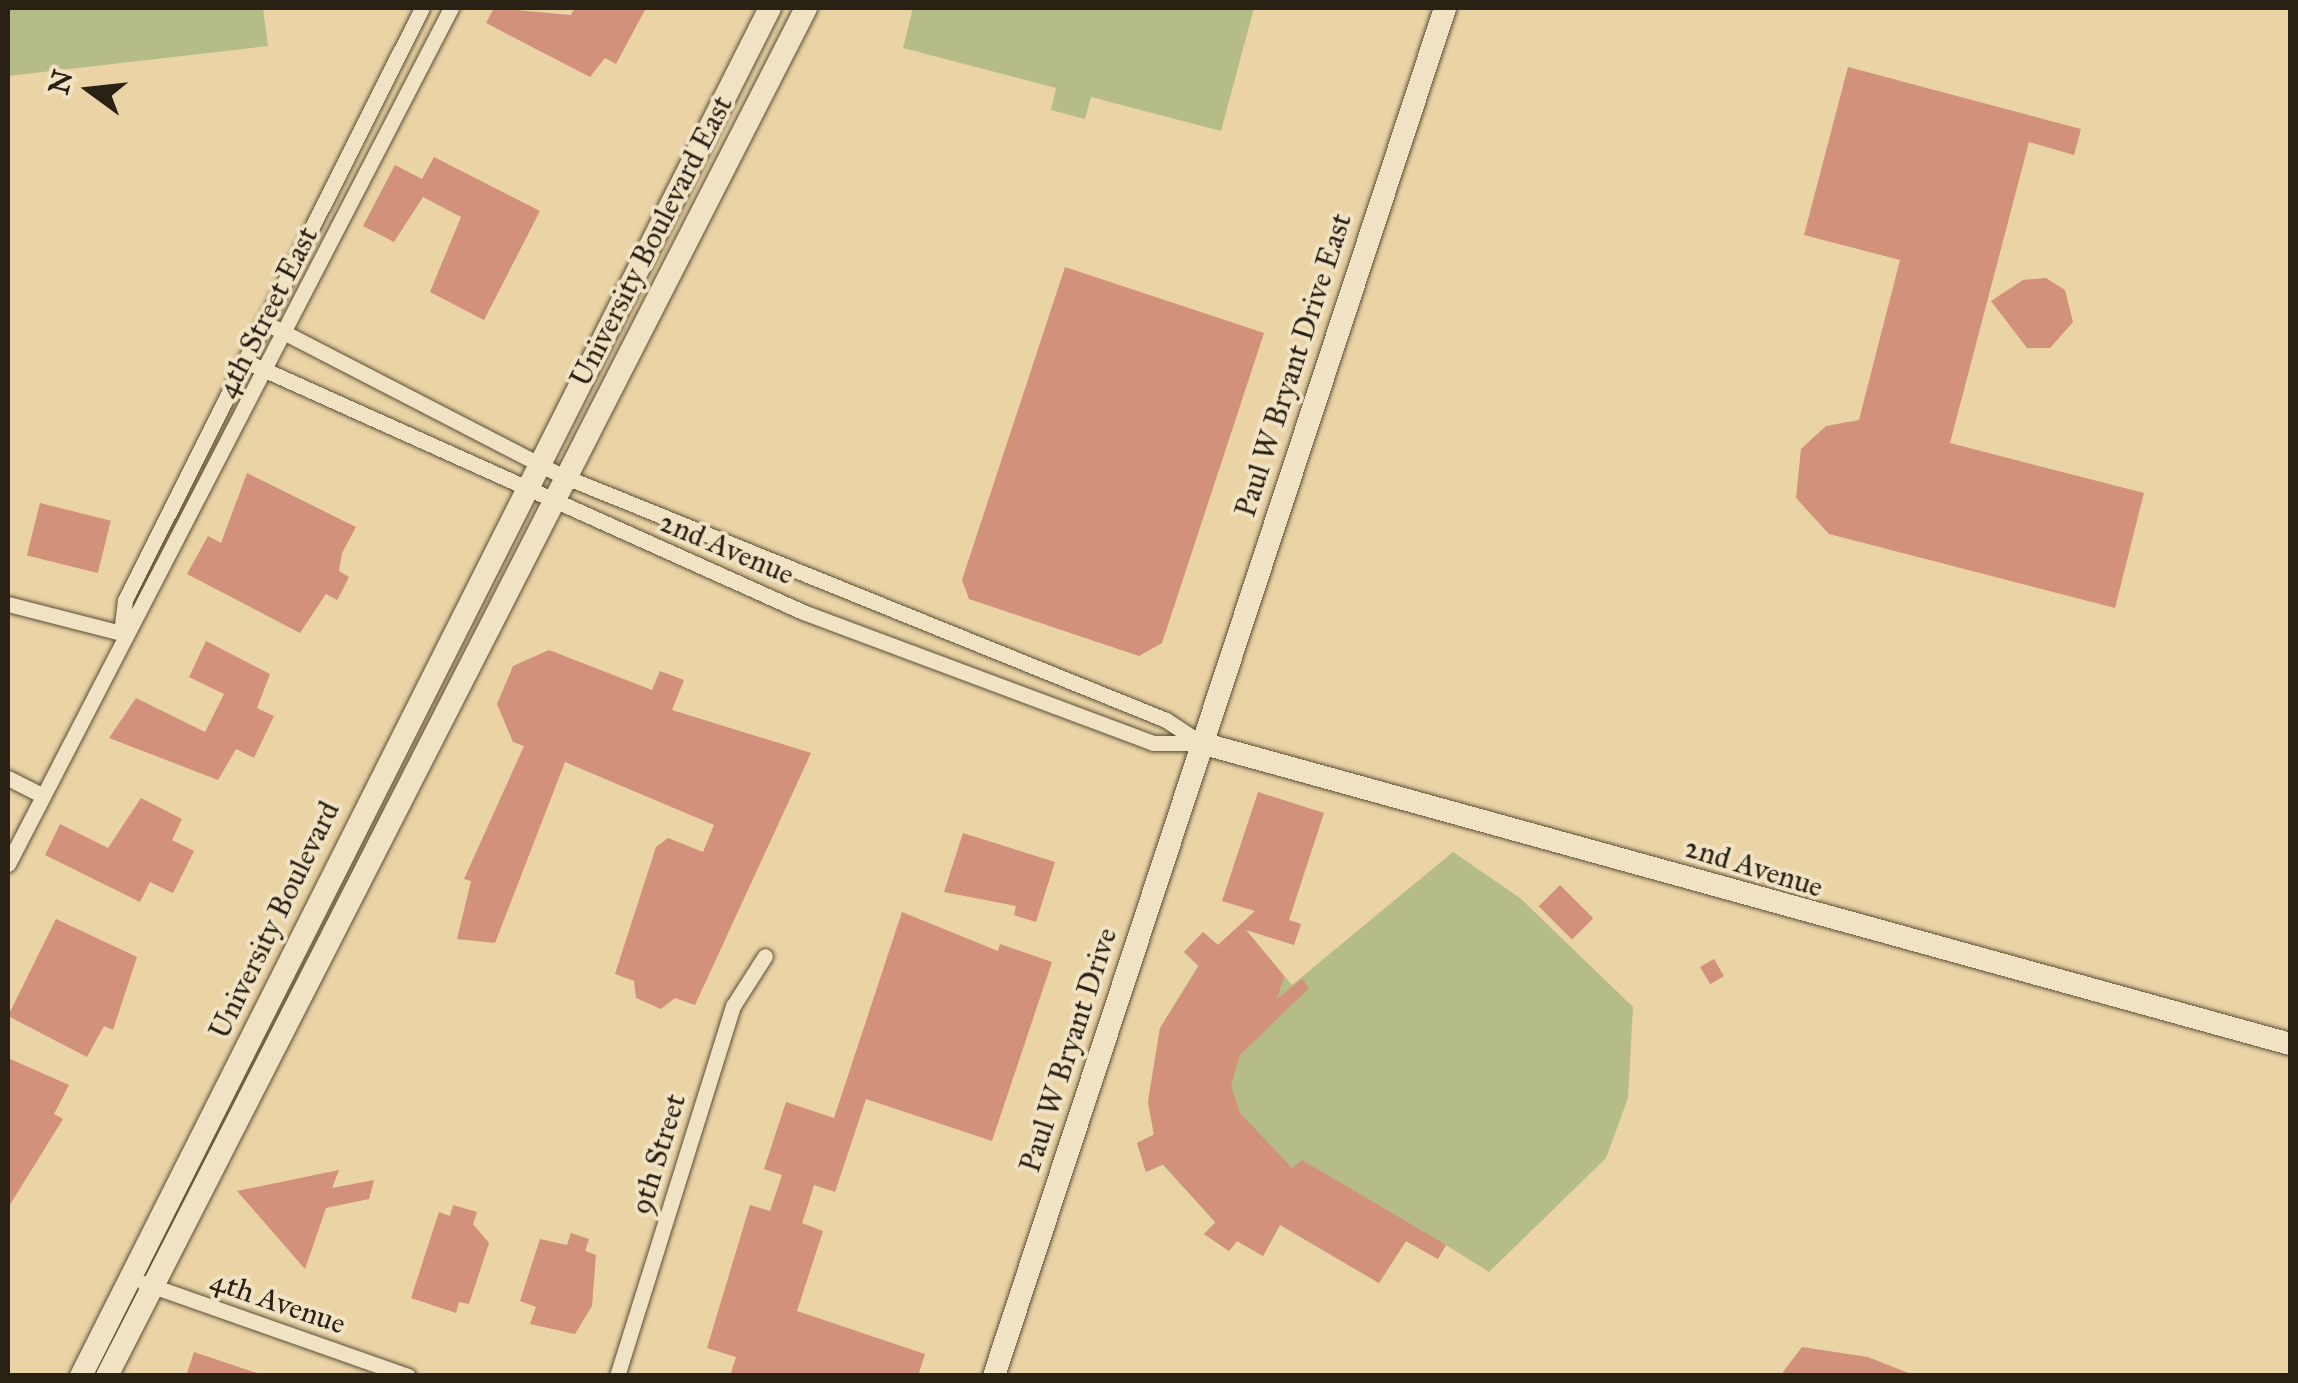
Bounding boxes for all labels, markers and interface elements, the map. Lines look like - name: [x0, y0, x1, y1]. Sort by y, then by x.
- north arrow: [40, 40, 140, 140]
- text: N: [41, 66, 81, 98]
- street label: University Boulevard East: [562, 89, 740, 393]
- street label: Paul W Bryant Drive East: [1227, 209, 1359, 521]
- street label: 4th Street East: [208, 220, 326, 404]
- street label: 2nd Avenue: [654, 504, 800, 592]
- street label: University Boulevard: [201, 795, 347, 1045]
- street label: 2nd Avenue: [1681, 829, 1827, 905]
- street label: Paul W Bryant Drive: [1011, 923, 1125, 1177]
- street label: 9th Street: [623, 1089, 693, 1219]
- street label: 4th Avenue: [206, 1262, 350, 1342]

